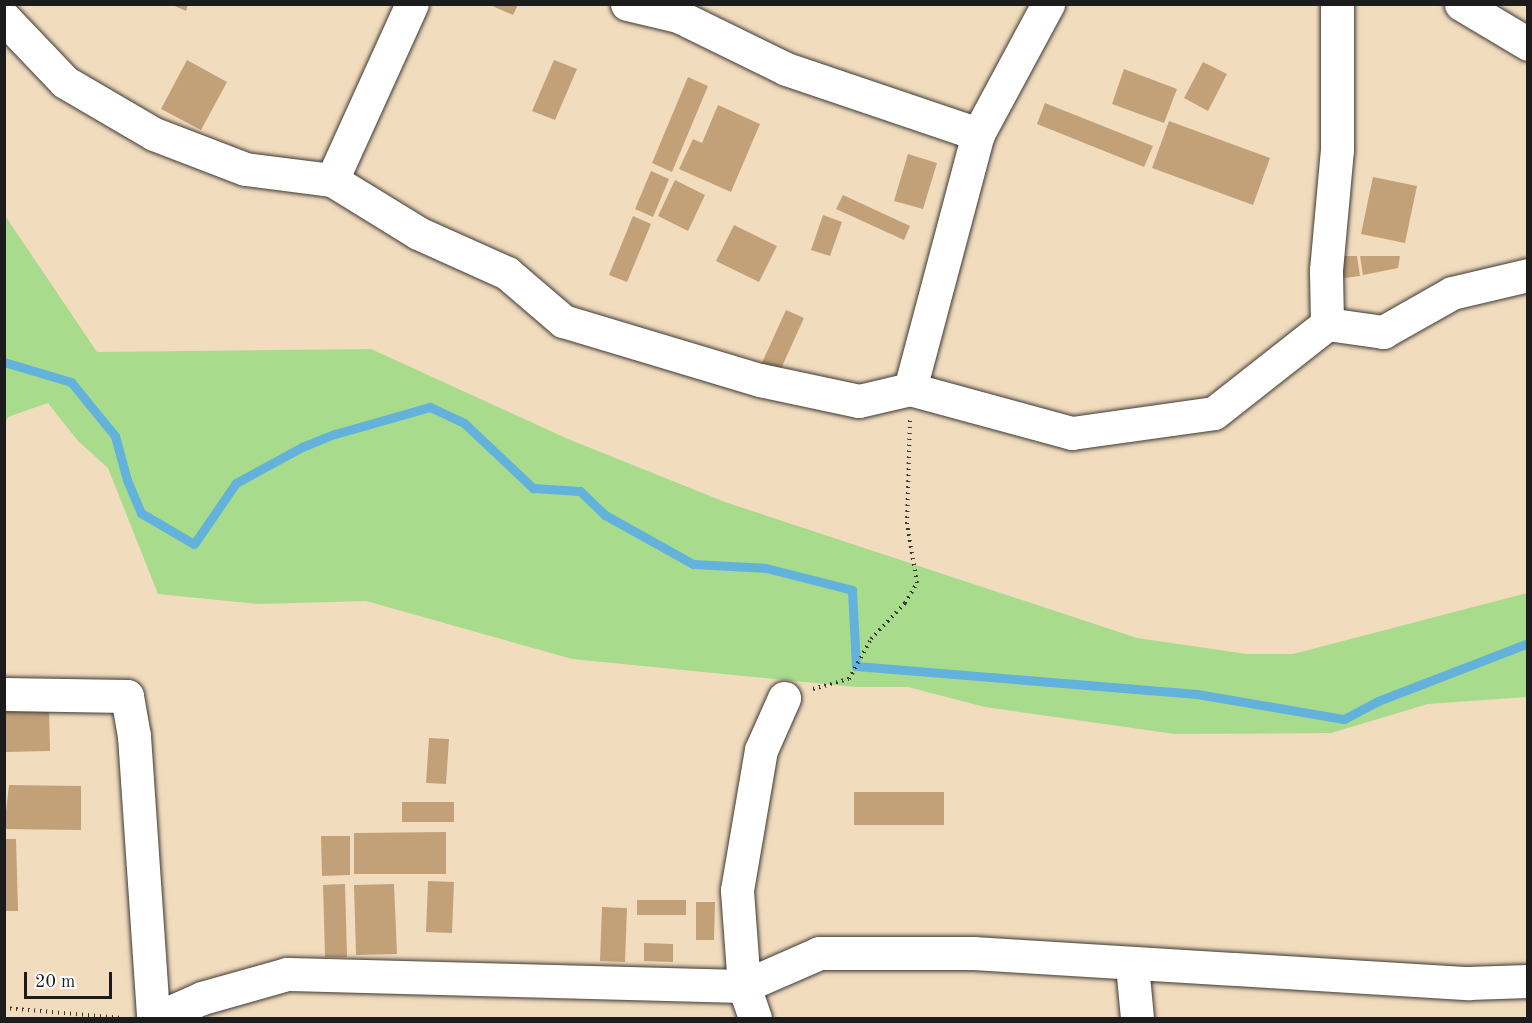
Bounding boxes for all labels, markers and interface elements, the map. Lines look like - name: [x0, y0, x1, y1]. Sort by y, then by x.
- scale bar: [27, 960, 116, 998]
- text: 20 m: [35, 973, 75, 991]

